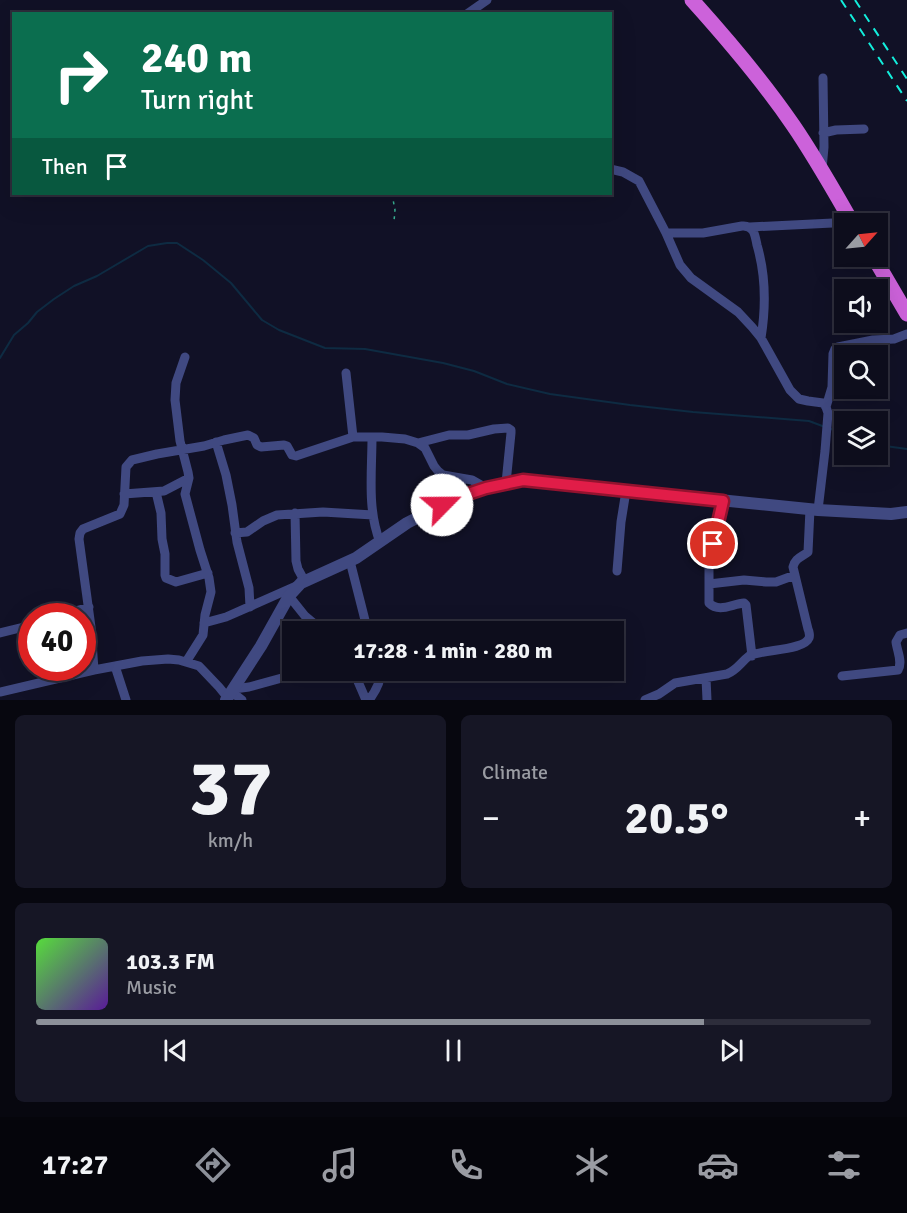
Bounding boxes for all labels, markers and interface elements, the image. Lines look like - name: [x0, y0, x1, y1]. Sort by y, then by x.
- text: 240 m: [141, 33, 252, 84]
- icon: right: [42, 36, 120, 114]
- text: Turn right: [141, 84, 254, 117]
- icon: arrive: [100, 150, 133, 183]
- text: Then: [42, 153, 88, 180]
- north arrow: [834, 213, 888, 267]
- map controls: [834, 213, 888, 465]
- button: sound: [834, 279, 888, 333]
- button: search: [834, 345, 888, 399]
- button: layers: [834, 411, 888, 465]
- position arrow: [410, 473, 474, 537]
- pin: [687, 518, 738, 569]
- icon: arrive: [696, 527, 729, 560]
- speed limit sign: 40: [18, 603, 96, 681]
- text: 17:28 · 1 min · 280 m: [353, 637, 553, 664]
- text: 37: [188, 741, 273, 837]
- text: Climate: [482, 760, 548, 785]
- text: 20.5°: [625, 791, 728, 846]
- text: −: [482, 798, 500, 839]
- text: +: [853, 798, 871, 839]
- text: km/h: [208, 828, 253, 853]
- text: 103.3 FM: [126, 948, 215, 975]
- text: Music: [126, 975, 177, 1000]
- icon: previous: [159, 1034, 192, 1067]
- icon: pause: [437, 1034, 470, 1067]
- icon: next: [715, 1034, 748, 1067]
- icon: directions: [192, 1144, 234, 1186]
- icon: music: [319, 1144, 361, 1186]
- icon: phone: [445, 1144, 487, 1186]
- icon: climate: [571, 1144, 613, 1186]
- icon: car: [697, 1144, 739, 1186]
- icon: filters: [823, 1144, 865, 1186]
- text: 17:27: [42, 1149, 108, 1182]

